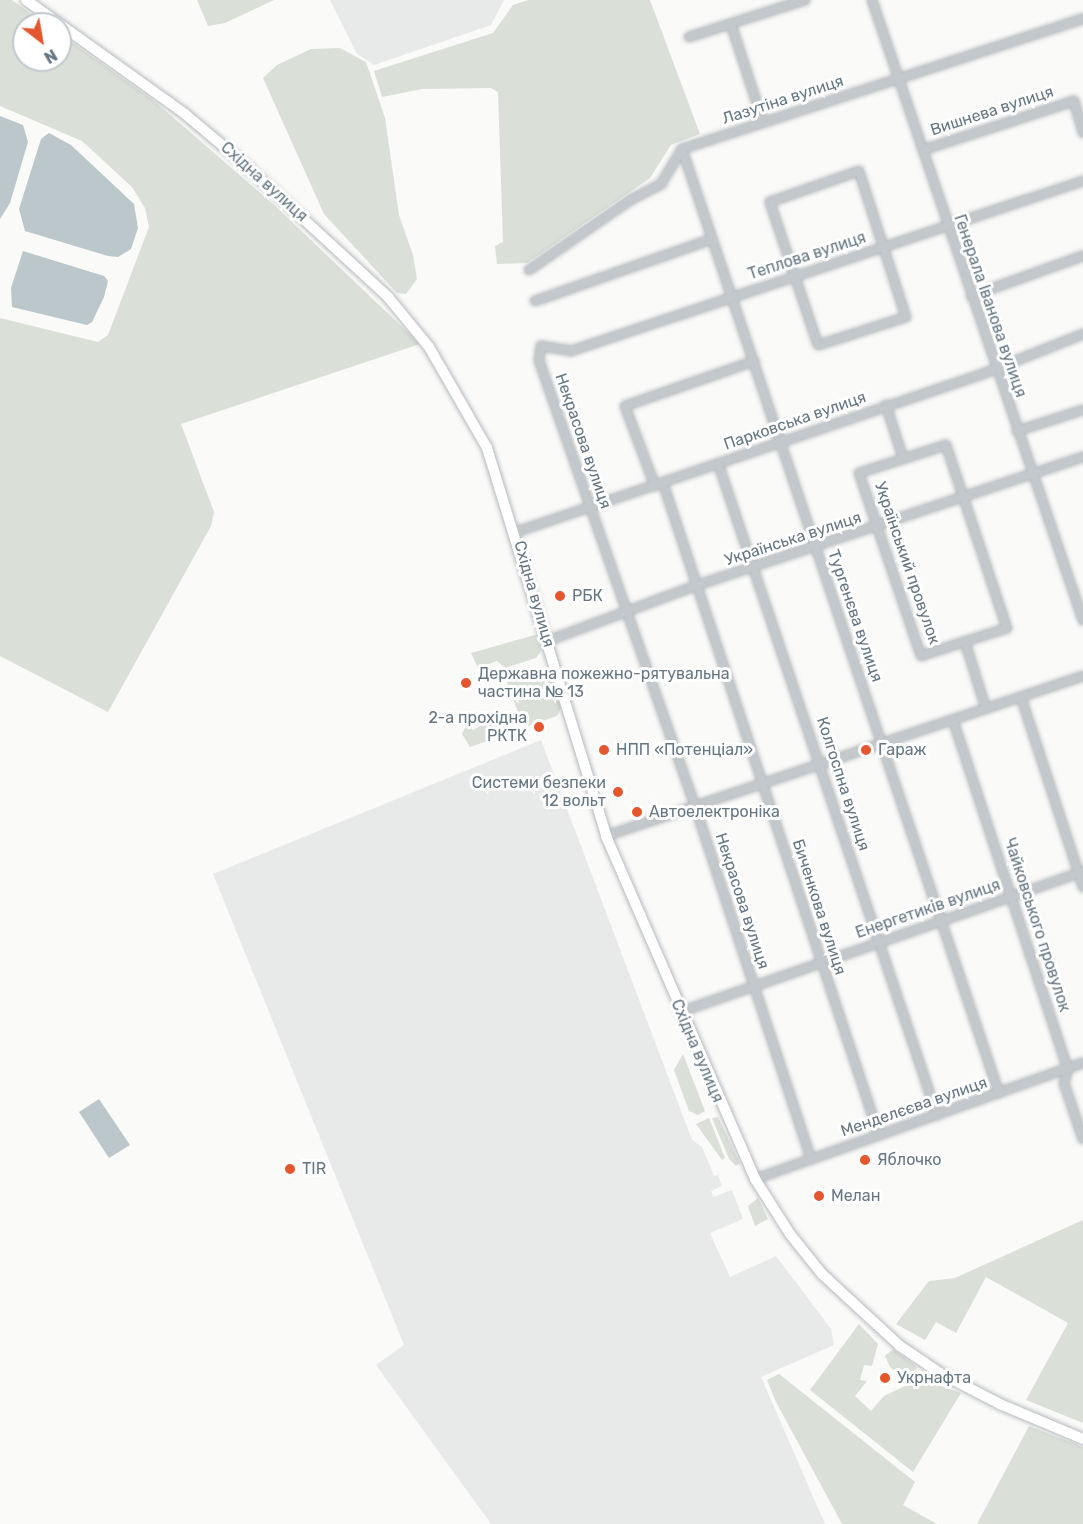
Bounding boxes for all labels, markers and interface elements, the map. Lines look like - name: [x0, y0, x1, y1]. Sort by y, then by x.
- north arrow: [12, 12, 72, 72]
- text: N: [41, 45, 60, 67]
- street label: Лазутіна вулиця: [720, 71, 846, 129]
- street label: Вишнева вулиця: [928, 82, 1056, 140]
- street label: Східна вулиця: [217, 138, 311, 226]
- street label: Генерала Іванова вулиця: [950, 212, 1030, 400]
- street label: Теплова вулиця: [746, 228, 868, 284]
- street label: Некрасова вулиця: [551, 371, 615, 511]
- street label: Парковська вулиця: [721, 388, 869, 454]
- street label: Український провулок: [870, 479, 944, 647]
- street label: Українська вулиця: [722, 508, 864, 570]
- street label: Східна вулиця: [510, 538, 558, 650]
- street label: Тургенєва вулиця: [823, 547, 887, 685]
- place label: РБК: [572, 586, 603, 606]
- marker: РБК: [553, 589, 567, 603]
- place label: Державна пожежно-рятувальна частина № 13: [478, 664, 730, 702]
- marker: Державна пожежно-рятувальна частина № 13: [459, 676, 473, 690]
- place label: 2-а прохідна РКТК: [429, 708, 527, 746]
- street label: Колгоспна вулиця: [812, 715, 874, 853]
- marker: 2-а прохідна РКТК: [532, 720, 546, 734]
- place label: НПП «Потенціал»: [616, 740, 753, 760]
- place label: Гараж: [878, 740, 926, 760]
- marker: НПП «Потенціал»: [597, 743, 611, 757]
- marker: Гараж: [859, 743, 873, 757]
- place label: Системи безпеки 12 вольт: [472, 773, 606, 811]
- marker: Системи безпеки 12 вольт: [611, 785, 625, 799]
- place label: Автоелектроніка: [649, 802, 780, 822]
- marker: Автоелектроніка: [630, 805, 644, 819]
- street label: Некрасова вулиця: [711, 831, 773, 971]
- street label: Чайковського провулок: [1000, 836, 1074, 1014]
- street label: Биченкова вулиця: [788, 837, 850, 977]
- street label: Енергетиків вулиця: [853, 875, 1003, 943]
- street label: Східна вулиця: [667, 997, 727, 1105]
- street label: Менделєєва вулиця: [838, 1073, 990, 1141]
- place label: Яблочко: [877, 1150, 941, 1170]
- marker: Яблочко: [858, 1153, 872, 1167]
- place label: TIR: [302, 1159, 326, 1179]
- marker: TIR: [283, 1162, 297, 1176]
- place label: Мелан: [831, 1186, 880, 1206]
- marker: Мелан: [812, 1189, 826, 1203]
- place label: Укрнафта: [897, 1368, 971, 1388]
- marker: Укрнафта: [878, 1371, 892, 1385]

